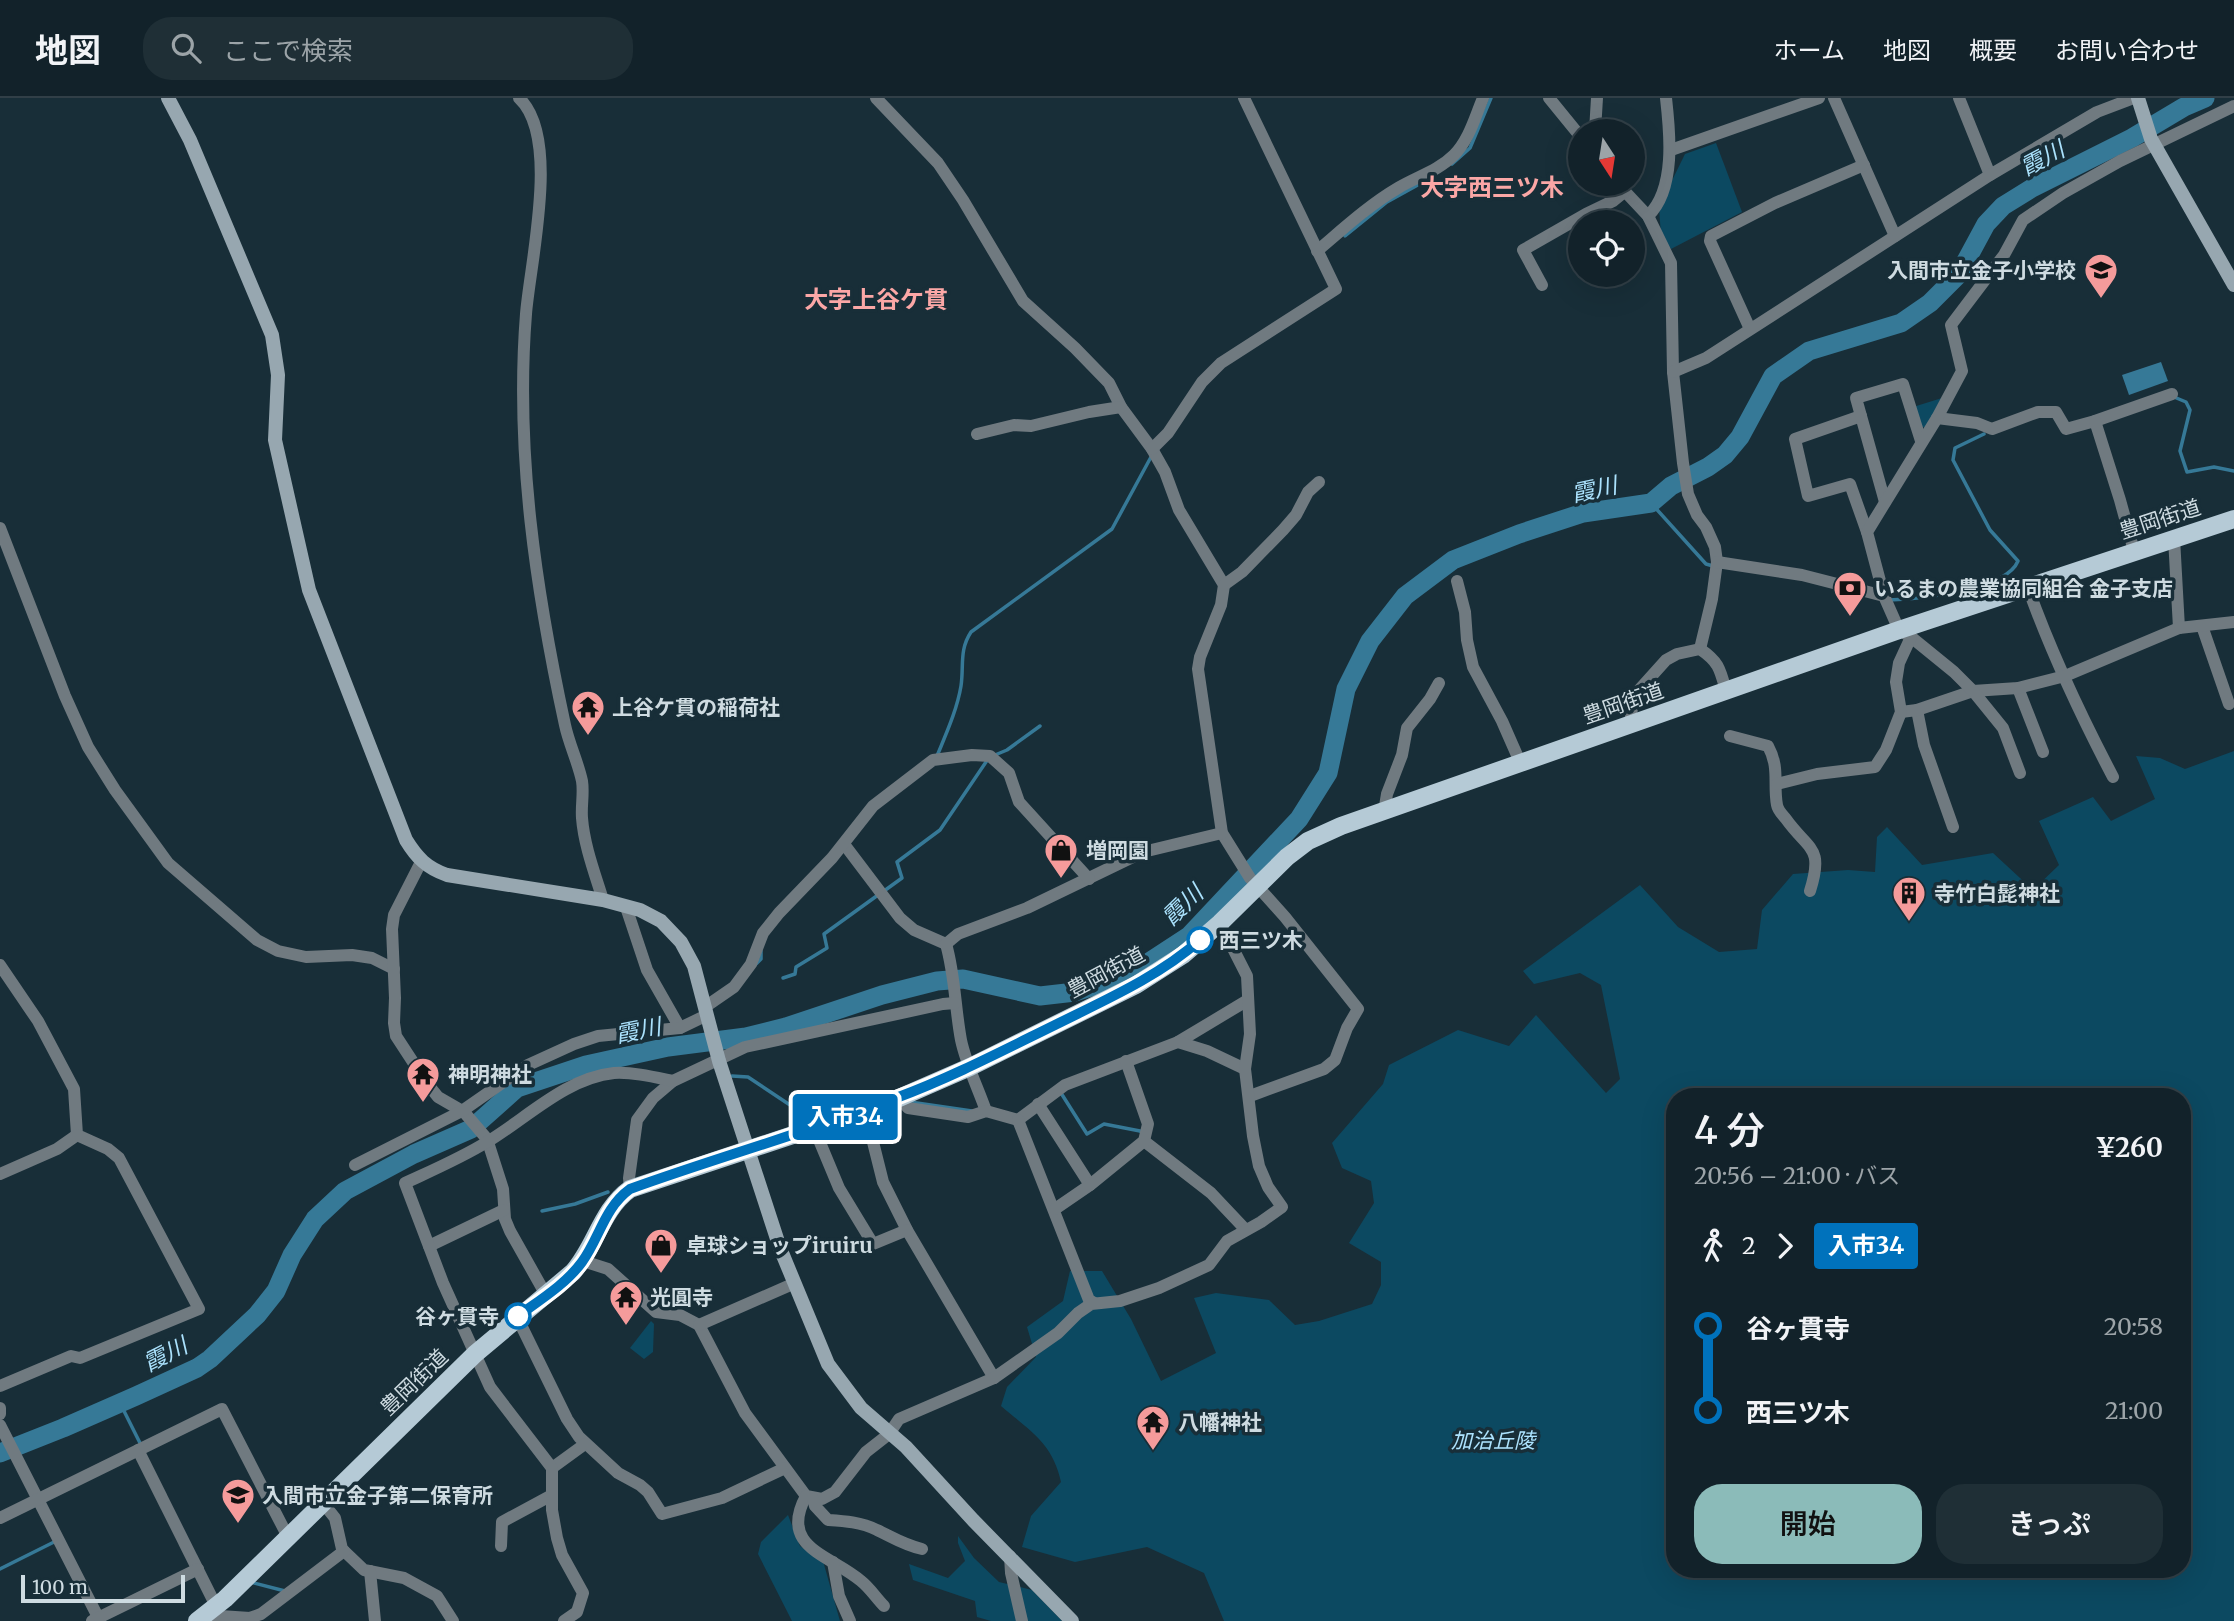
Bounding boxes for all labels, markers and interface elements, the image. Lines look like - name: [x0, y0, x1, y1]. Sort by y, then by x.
- search box: [143, 17, 633, 80]
- icon: search: [167, 29, 205, 67]
- text: 地図: [35, 30, 101, 71]
- text: ここで検索: [223, 34, 353, 67]
- text: ホーム: [1774, 35, 1845, 66]
- text: 地図: [1883, 35, 1931, 66]
- text: 概要: [1969, 35, 2017, 66]
- text: お問い合わせ: [2055, 35, 2199, 66]
- north arrow: [1568, 119, 1645, 196]
- map controls: [1568, 119, 1645, 287]
- water label: 霞川: [2015, 133, 2072, 182]
- district label: 大字西三ツ木: [1420, 172, 1564, 203]
- button: locate: [1568, 210, 1645, 287]
- school or university icon: 入間市立金子小学校: [2082, 251, 2120, 300]
- place label: 入間市立金子小学校: [1887, 257, 2076, 284]
- district label: 大字上谷ケ貫: [804, 284, 948, 315]
- water label: 霞川: [1568, 469, 1622, 508]
- street label: 豊岡街道: [2116, 493, 2204, 545]
- bank icon: いるまの農業協同組合 金子支店: [1831, 569, 1869, 618]
- place label: いるまの農業協同組合 金子支店: [1874, 575, 2173, 602]
- street label: 豊岡街道: [1579, 677, 1667, 729]
- temple icon: 上谷ケ貫の稲荷社: [569, 688, 607, 737]
- place label: 上谷ケ貫の稲荷社: [612, 694, 780, 721]
- shop icon: 増岡園: [1042, 831, 1080, 880]
- place label: 増岡園: [1086, 837, 1149, 864]
- building icon: 寺竹白髭神社: [1890, 874, 1928, 923]
- water label: 霞川: [1155, 877, 1211, 931]
- place label: 寺竹白髭神社: [1934, 880, 2060, 907]
- marker: 西三ツ木: [1187, 927, 1213, 953]
- place label: 西三ツ木: [1219, 927, 1303, 954]
- street label: 豊岡街道: [1063, 940, 1149, 1004]
- water label: 霞川: [613, 1011, 666, 1049]
- temple icon: 神明神社: [404, 1055, 442, 1104]
- place label: 神明神社: [448, 1061, 532, 1088]
- line badge: 入市34: [796, 1094, 894, 1140]
- text: 入市34: [807, 1101, 883, 1132]
- text: 4 分: [1694, 1107, 1765, 1154]
- text: ¥260: [2095, 1131, 2163, 1164]
- text: 20:56 – 21:00 · バス: [1694, 1161, 1900, 1190]
- shop icon: 卓球ショップiruiru: [642, 1226, 680, 1275]
- icon: walk: [1694, 1227, 1732, 1265]
- icon: forward: [1766, 1227, 1804, 1265]
- text: 入市34: [1828, 1230, 1904, 1261]
- text: 2: [1742, 1231, 1756, 1260]
- place label: 卓球ショップiruiru: [686, 1232, 873, 1259]
- temple icon: 光圓寺: [607, 1278, 645, 1327]
- place label: 光圓寺: [650, 1284, 713, 1311]
- place label: 谷ヶ貫寺: [415, 1303, 499, 1330]
- marker: 谷ヶ貫寺: [505, 1303, 531, 1329]
- text: 谷ヶ貫寺: [1746, 1312, 1850, 1345]
- text: 20:58: [2104, 1312, 2163, 1341]
- water label: 霞川: [138, 1329, 195, 1377]
- street label: 豊岡街道: [374, 1343, 454, 1421]
- text: 西三ツ木: [1746, 1396, 1850, 1429]
- text: 21:00: [2105, 1396, 2163, 1425]
- temple icon: 八幡神社: [1134, 1403, 1172, 1452]
- place label: 八幡神社: [1178, 1409, 1262, 1436]
- park label: 加治丘陵: [1451, 1427, 1538, 1454]
- school or university icon: 入間市立金子第二保育所: [219, 1476, 257, 1525]
- place label: 入間市立金子第二保育所: [262, 1482, 493, 1509]
- button: 開始: [1694, 1484, 1922, 1564]
- button: きっぷ: [1936, 1484, 2163, 1564]
- scale bar: [21, 1572, 186, 1604]
- text: 100 m: [32, 1575, 88, 1599]

